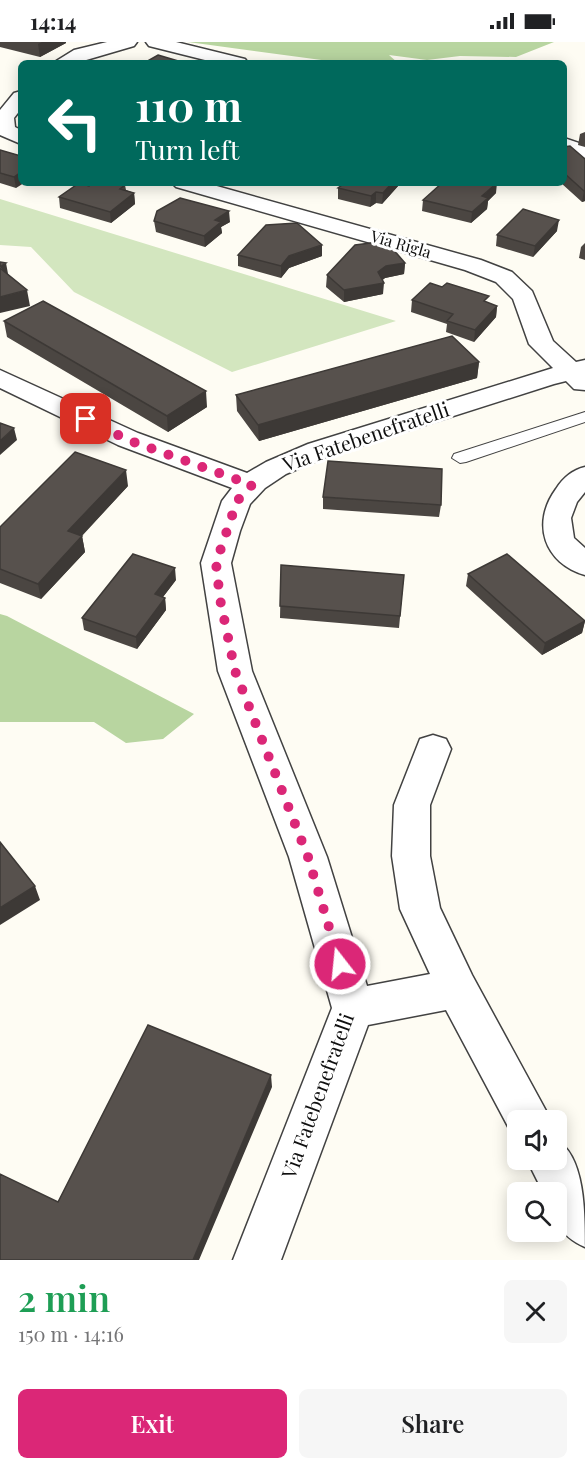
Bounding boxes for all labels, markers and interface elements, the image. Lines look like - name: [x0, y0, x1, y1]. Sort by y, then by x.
- text: 14:14: [30, 6, 76, 36]
- text: 110 m: [135, 77, 242, 133]
- icon: left: [36, 84, 114, 162]
- text: Turn left: [135, 131, 239, 167]
- street label: Via Rigla: [367, 225, 434, 262]
- pin: [60, 393, 111, 444]
- street label: Via Fatebenefratelli: [278, 394, 452, 477]
- icon: arrive: [69, 402, 102, 435]
- position arrow: [308, 932, 372, 996]
- street label: Via Fatebenefratelli: [274, 1009, 359, 1183]
- map controls: [507, 1110, 567, 1242]
- button: sound: [507, 1110, 567, 1170]
- button: search: [507, 1182, 567, 1242]
- text: 2 min: [18, 1273, 110, 1321]
- button: close: [504, 1280, 567, 1343]
- text: 150 m · 14:16: [18, 1320, 124, 1347]
- button: Exit: [18, 1389, 287, 1458]
- button: Share: [299, 1389, 567, 1458]

